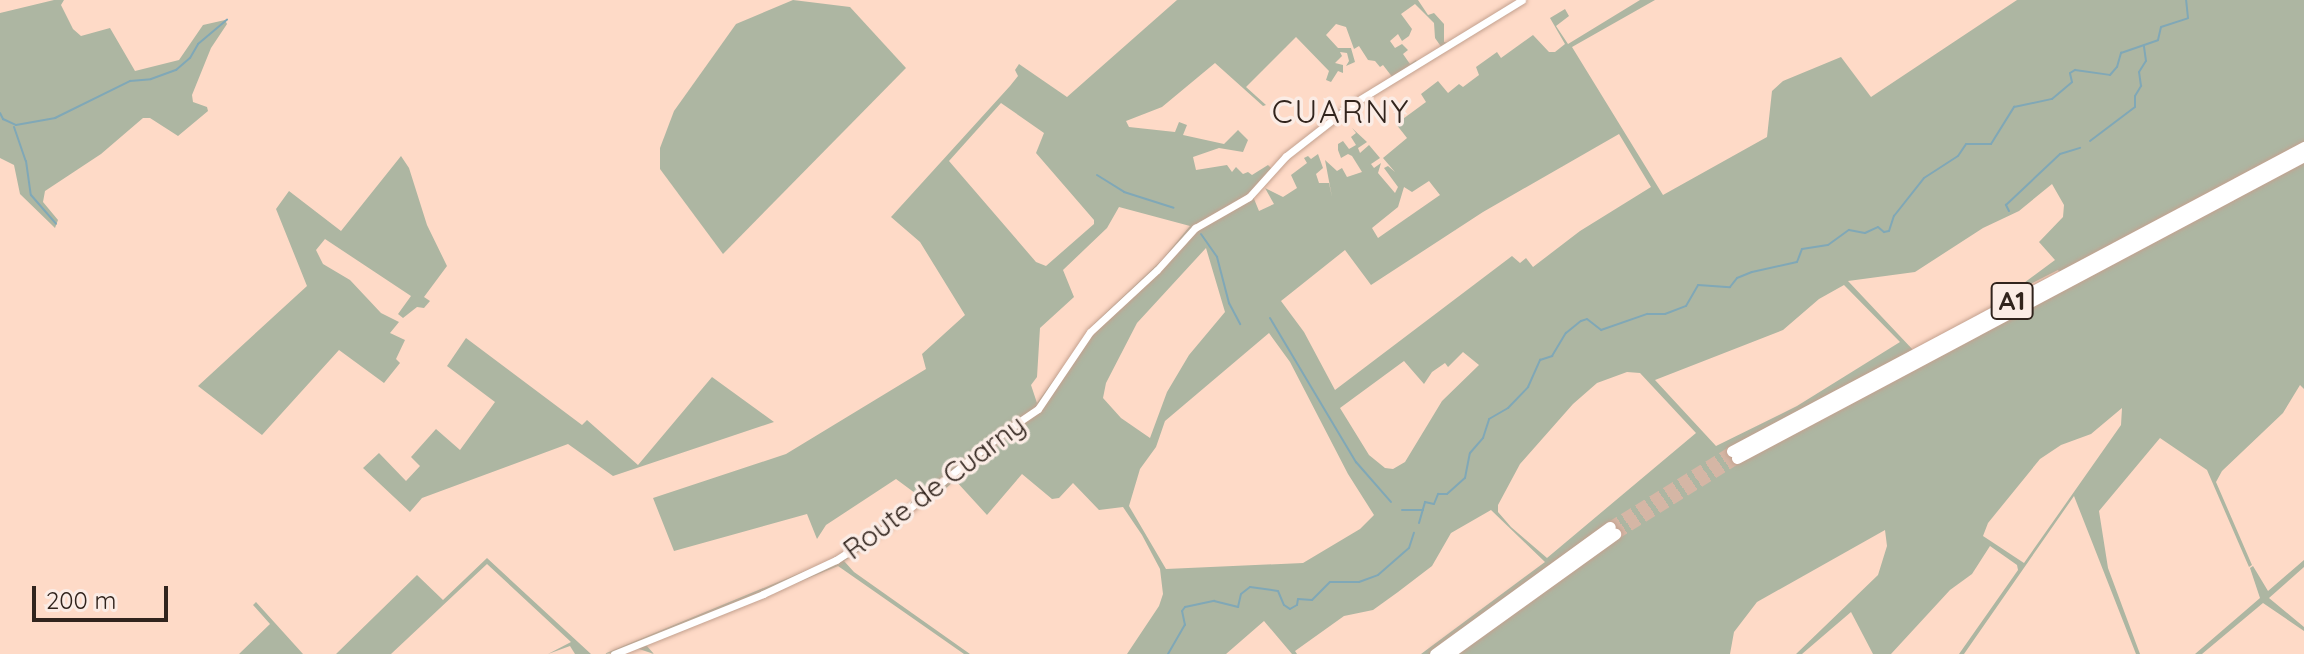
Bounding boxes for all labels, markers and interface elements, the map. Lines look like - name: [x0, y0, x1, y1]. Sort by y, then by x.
- district label: CUARNY: [1272, 92, 1410, 130]
- road number: A1: [1990, 279, 2034, 323]
- street label: Route de Cuarny: [837, 408, 1031, 566]
- scale bar: [36, 570, 172, 620]
- text: 200 m: [46, 585, 116, 615]

